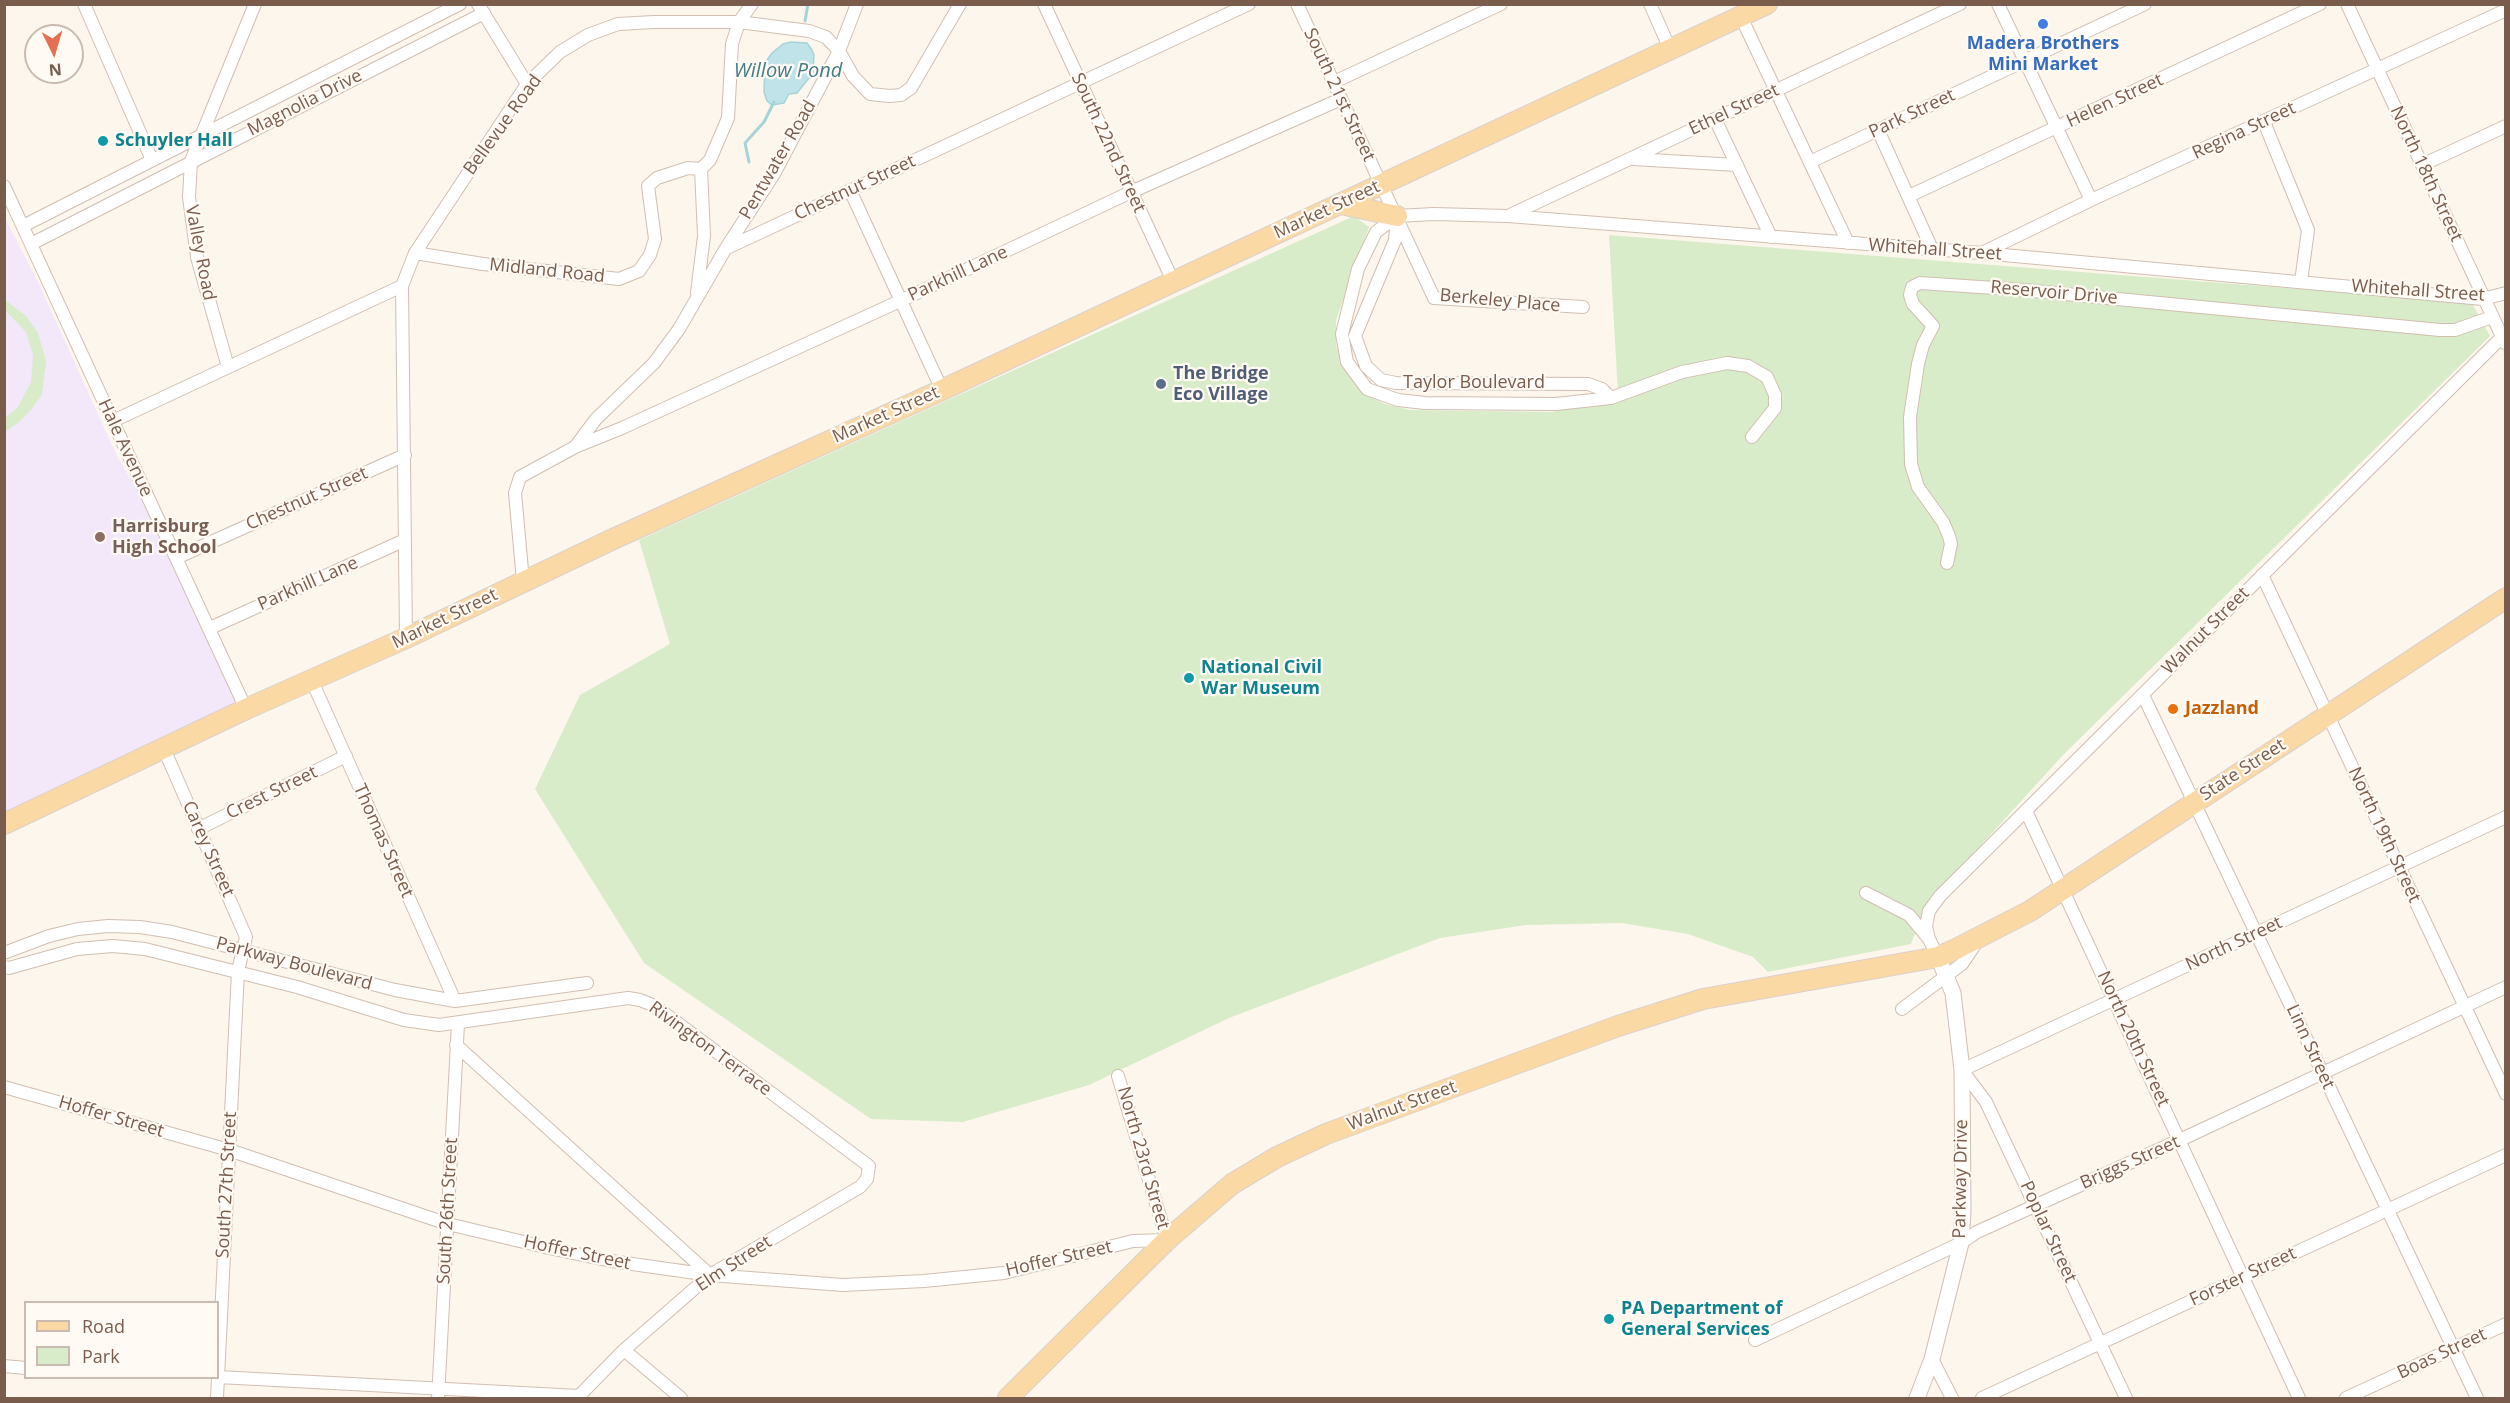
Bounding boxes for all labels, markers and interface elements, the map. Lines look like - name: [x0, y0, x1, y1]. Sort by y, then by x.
- marker: Madera Brothers Mini Market: [2036, 17, 2050, 31]
- north arrow: [24, 24, 84, 84]
- street label: South 21st Street: [1299, 25, 1379, 165]
- place label: Madera Brothers Mini Market: [1967, 33, 2119, 76]
- text: N: [48, 58, 63, 81]
- water label: Willow Pond: [734, 59, 842, 83]
- street label: Magnolia Drive: [244, 65, 366, 141]
- street label: Helen Street: [2063, 69, 2167, 133]
- street label: South 22nd Street: [1066, 70, 1150, 216]
- street label: Bellevue Road: [459, 71, 547, 179]
- street label: Ethel Street: [1685, 80, 1783, 140]
- street label: Park Street: [1865, 85, 1959, 143]
- street label: Pentwater Road: [735, 97, 821, 223]
- street label: Regina Street: [2189, 98, 2299, 164]
- street label: North 18th Street: [2385, 103, 2467, 245]
- place label: Schuyler Hall: [115, 130, 233, 152]
- marker: Schuyler Hall: [96, 134, 110, 148]
- street label: Chestnut Street: [791, 151, 919, 225]
- street label: Market Street: [1271, 176, 1383, 244]
- street label: Valley Road: [180, 204, 220, 302]
- street label: Whitehall Street: [1868, 235, 2002, 265]
- street label: Parkhill Lane: [905, 241, 1011, 307]
- street label: Midland Road: [488, 254, 606, 288]
- street label: Whitehall Street: [2351, 276, 2485, 306]
- street label: Reservoir Drive: [1989, 277, 2119, 309]
- street label: Berkeley Place: [1439, 285, 1561, 317]
- place label: The Bridge Eco Village: [1173, 363, 1269, 406]
- street label: Taylor Boulevard: [1403, 372, 1545, 394]
- marker: The Bridge Eco Village: [1154, 377, 1168, 391]
- street label: Market Street: [829, 382, 943, 448]
- street label: Hale Avenue: [93, 396, 157, 500]
- street label: Chestnut Street: [243, 463, 371, 535]
- place label: Harrisburg High School: [112, 516, 217, 558]
- marker: Harrisburg High School: [93, 530, 107, 544]
- street label: Parkhill Lane: [254, 552, 362, 616]
- street label: Walnut Street: [2158, 583, 2254, 679]
- street label: Market Street: [389, 584, 501, 654]
- place label: National Civil War Museum: [1201, 657, 1322, 700]
- marker: National Civil War Museum: [1182, 671, 1196, 685]
- place label: Jazzland: [2185, 698, 2259, 720]
- marker: Jazzland: [2166, 702, 2180, 716]
- street label: State Street: [2196, 734, 2290, 806]
- street label: Crest Street: [223, 762, 321, 824]
- street label: North 19th Street: [2343, 764, 2425, 906]
- street label: Thomas Street: [348, 781, 418, 901]
- street label: Carey Street: [177, 798, 239, 900]
- street label: North Street: [2182, 912, 2286, 976]
- street label: Parkway Boulevard: [214, 933, 374, 995]
- street label: North 20th Street: [2092, 968, 2174, 1110]
- street label: Rivington Terrace: [644, 997, 776, 1101]
- street label: Linn Street: [2281, 1001, 2339, 1093]
- street label: Walnut Street: [1344, 1076, 1460, 1136]
- street label: North 23rd Street: [1112, 1084, 1174, 1232]
- street label: Hoffer Street: [56, 1092, 166, 1142]
- street label: South 27th Street: [212, 1111, 242, 1259]
- street label: Parkway Drive: [1949, 1119, 1973, 1239]
- street label: Briggs Street: [2077, 1131, 2183, 1195]
- street label: South 26th Street: [433, 1137, 463, 1285]
- street label: Poplar Street: [2015, 1178, 2081, 1286]
- street label: Hoffer Street: [522, 1231, 632, 1275]
- street label: Elm Street: [692, 1231, 776, 1297]
- street label: Hoffer Street: [1004, 1236, 1114, 1282]
- street label: Forster Street: [2186, 1243, 2300, 1311]
- place label: PA Department of General Services: [1621, 1298, 1782, 1340]
- legend: [24, 1301, 219, 1379]
- marker: PA Department of General Services: [1602, 1312, 1616, 1326]
- text: Road: [82, 1314, 125, 1338]
- street label: Boas Street: [2394, 1324, 2490, 1384]
- text: Park: [82, 1344, 120, 1368]

